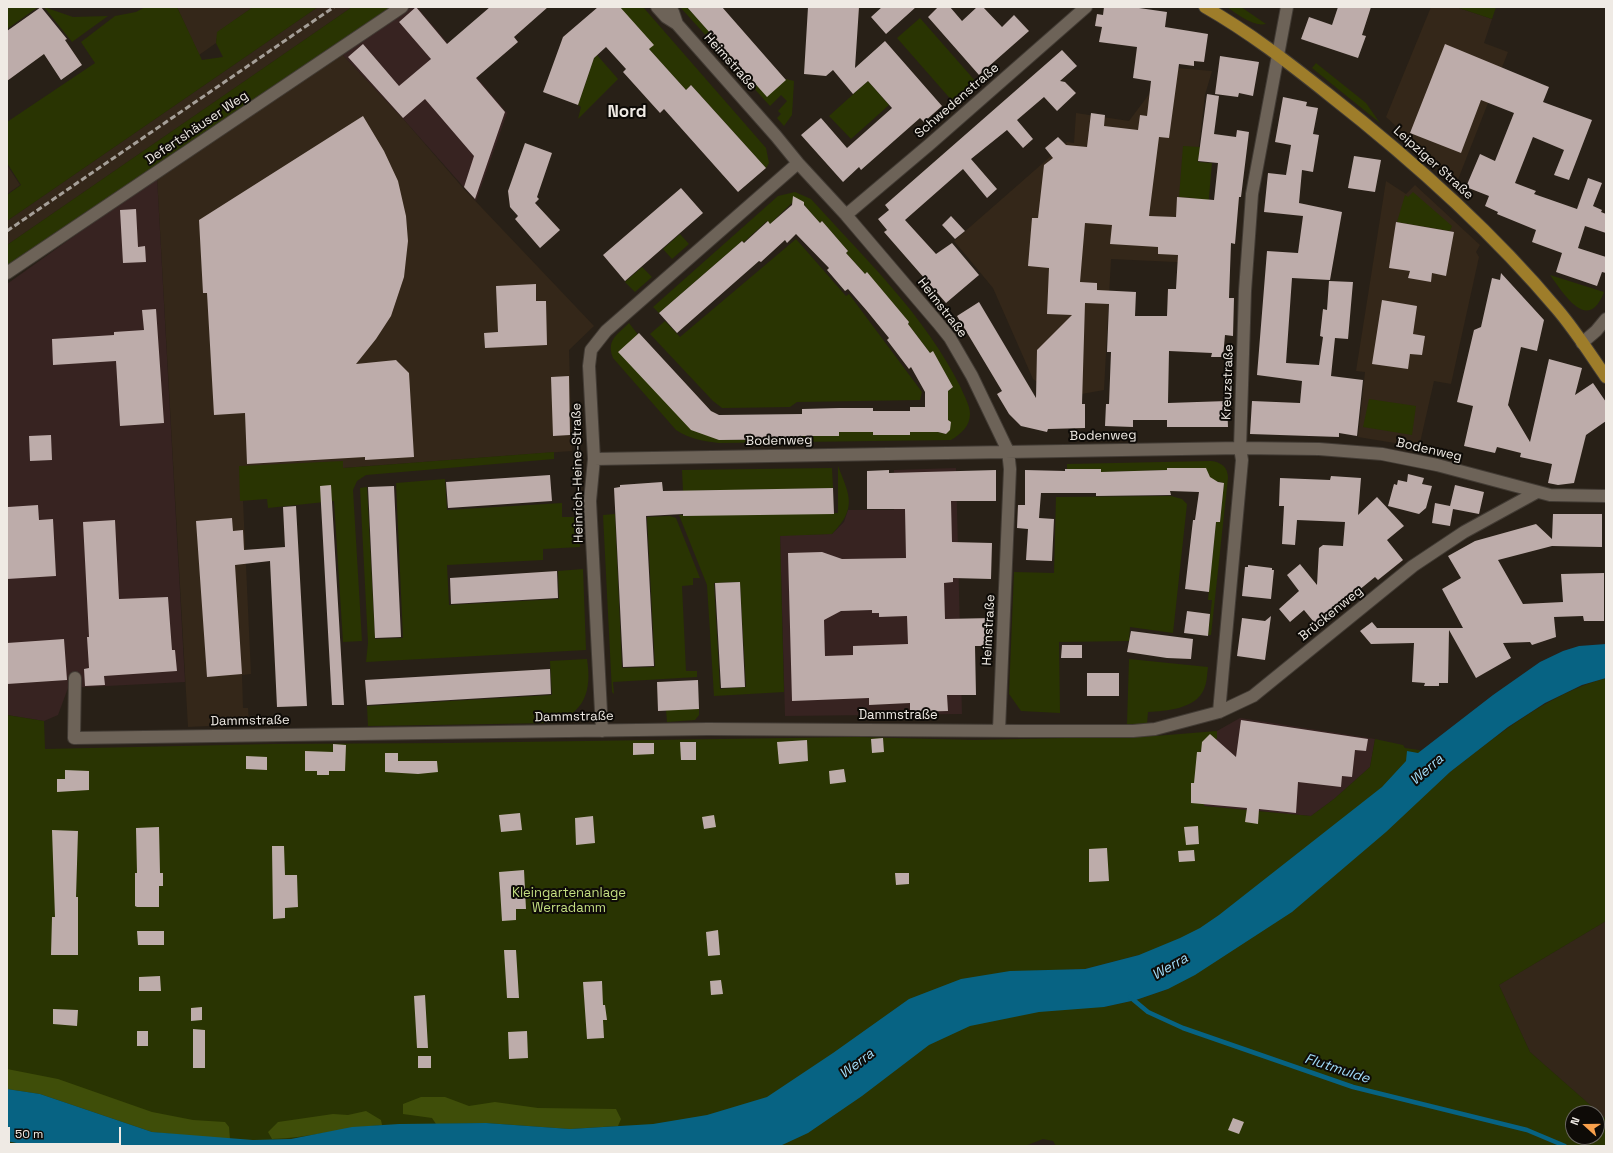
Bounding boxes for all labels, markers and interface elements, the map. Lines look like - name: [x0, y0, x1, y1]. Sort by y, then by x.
- street label: Heimstraße: [700, 30, 760, 94]
- street label: Schwedenstraße: [912, 60, 1002, 142]
- street label: Defertshäuser Weg: [143, 88, 251, 168]
- district label: Nord: [607, 102, 647, 122]
- street label: Leipziger Straße: [1390, 123, 1476, 203]
- street label: Heimstraße: [914, 275, 970, 341]
- street label: Kreuzstraße: [1219, 344, 1237, 420]
- street label: Heinrich-Heine-Straße: [569, 403, 587, 543]
- street label: Bodenweg: [1069, 428, 1137, 444]
- street label: Bodenweg: [745, 433, 813, 449]
- street label: Bodenweg: [1395, 435, 1463, 465]
- street label: Brückenweg: [1296, 583, 1366, 645]
- street label: Heimstraße: [979, 594, 999, 666]
- street label: Dammstraße: [858, 707, 938, 723]
- street label: Dammstraße: [534, 709, 614, 725]
- street label: Dammstraße: [210, 713, 290, 729]
- water label: Werra: [1407, 751, 1447, 789]
- park label: Kleingartenanlage Werradamm: [512, 885, 626, 916]
- water label: Werra: [1149, 950, 1191, 984]
- water label: Werra: [836, 1046, 878, 1082]
- water label: Flutmulde: [1302, 1051, 1372, 1087]
- north arrow: [1565, 1105, 1605, 1145]
- text: N: [1567, 1115, 1583, 1127]
- scale bar: [10, 1119, 123, 1145]
- text: 50 m: [15, 1126, 43, 1142]

